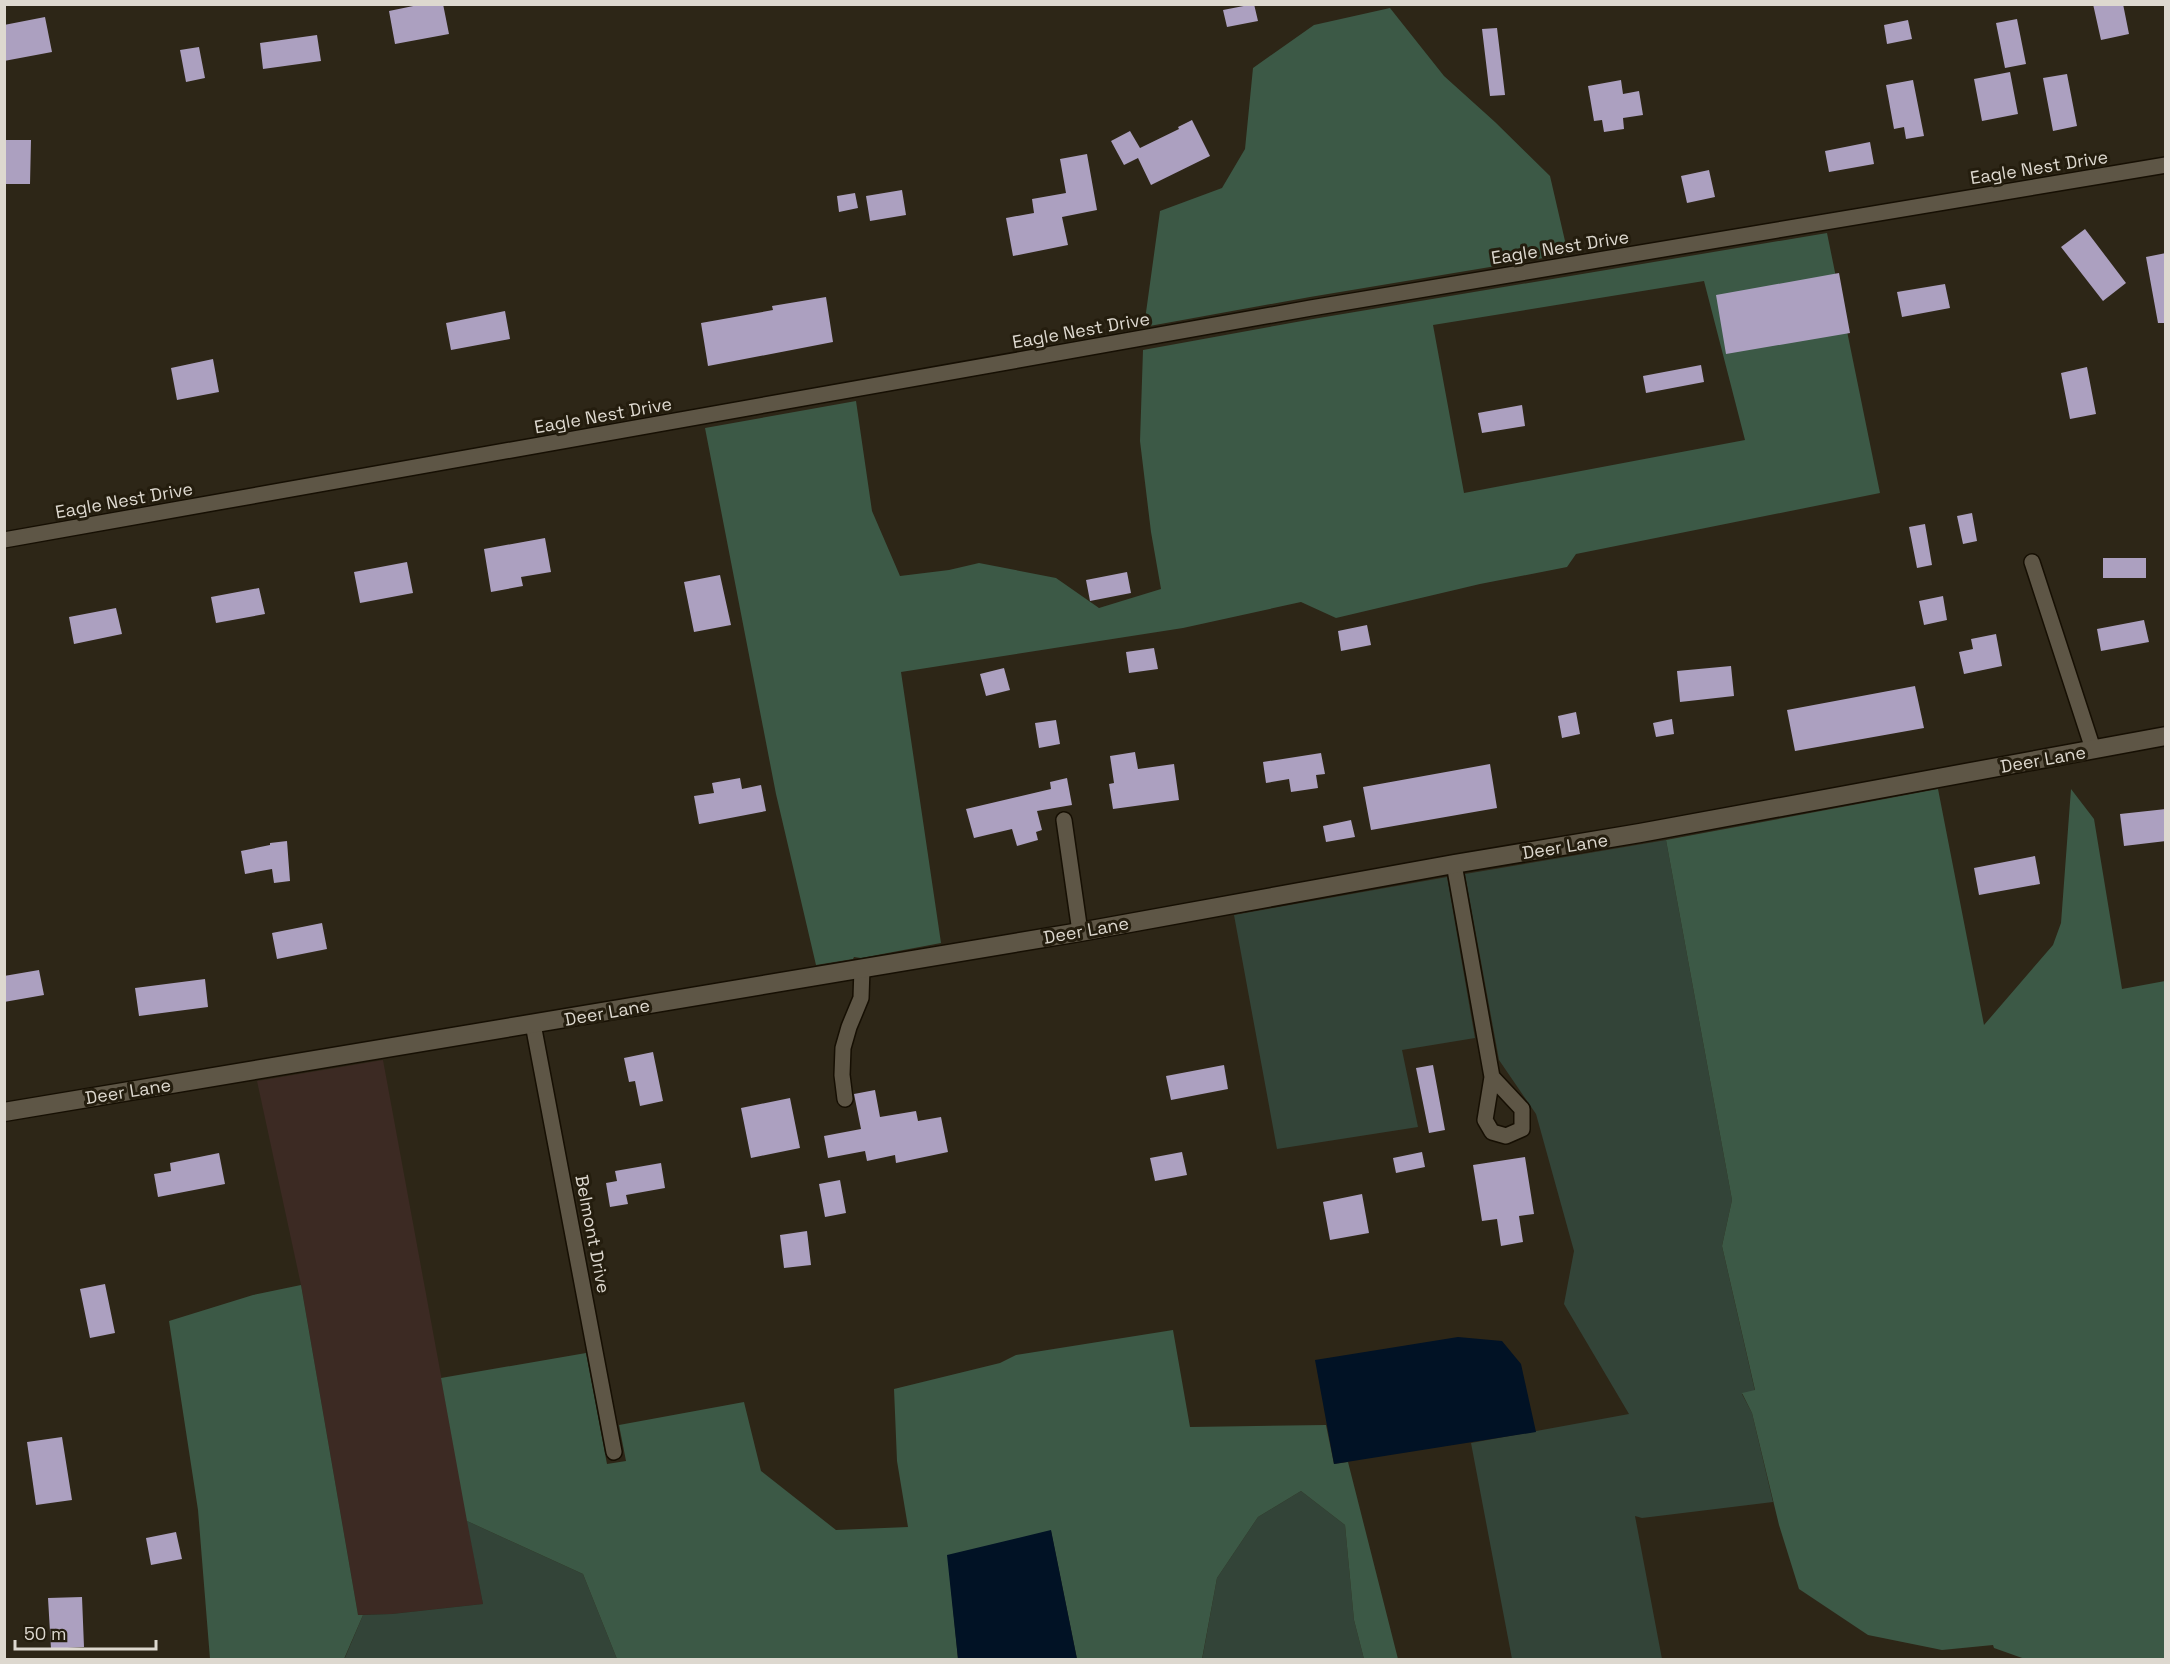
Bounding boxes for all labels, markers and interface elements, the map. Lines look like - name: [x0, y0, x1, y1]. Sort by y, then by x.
- street label: Eagle Nest Drive: [1968, 145, 2110, 189]
- street label: Eagle Nest Drive: [1489, 225, 1631, 269]
- street label: Eagle Nest Drive: [1010, 307, 1152, 353]
- street label: Eagle Nest Drive: [532, 392, 674, 438]
- street label: Eagle Nest Drive: [53, 477, 195, 523]
- street label: Deer Lane: [1998, 740, 2088, 778]
- street label: Deer Lane: [1520, 828, 1610, 864]
- street label: Deer Lane: [1041, 911, 1131, 949]
- street label: Deer Lane: [562, 993, 652, 1031]
- street label: Deer Lane: [83, 1073, 173, 1109]
- street label: Belmont Drive: [570, 1173, 616, 1295]
- scale bar: [15, 1613, 156, 1651]
- text: 50 m: [24, 1622, 66, 1645]

